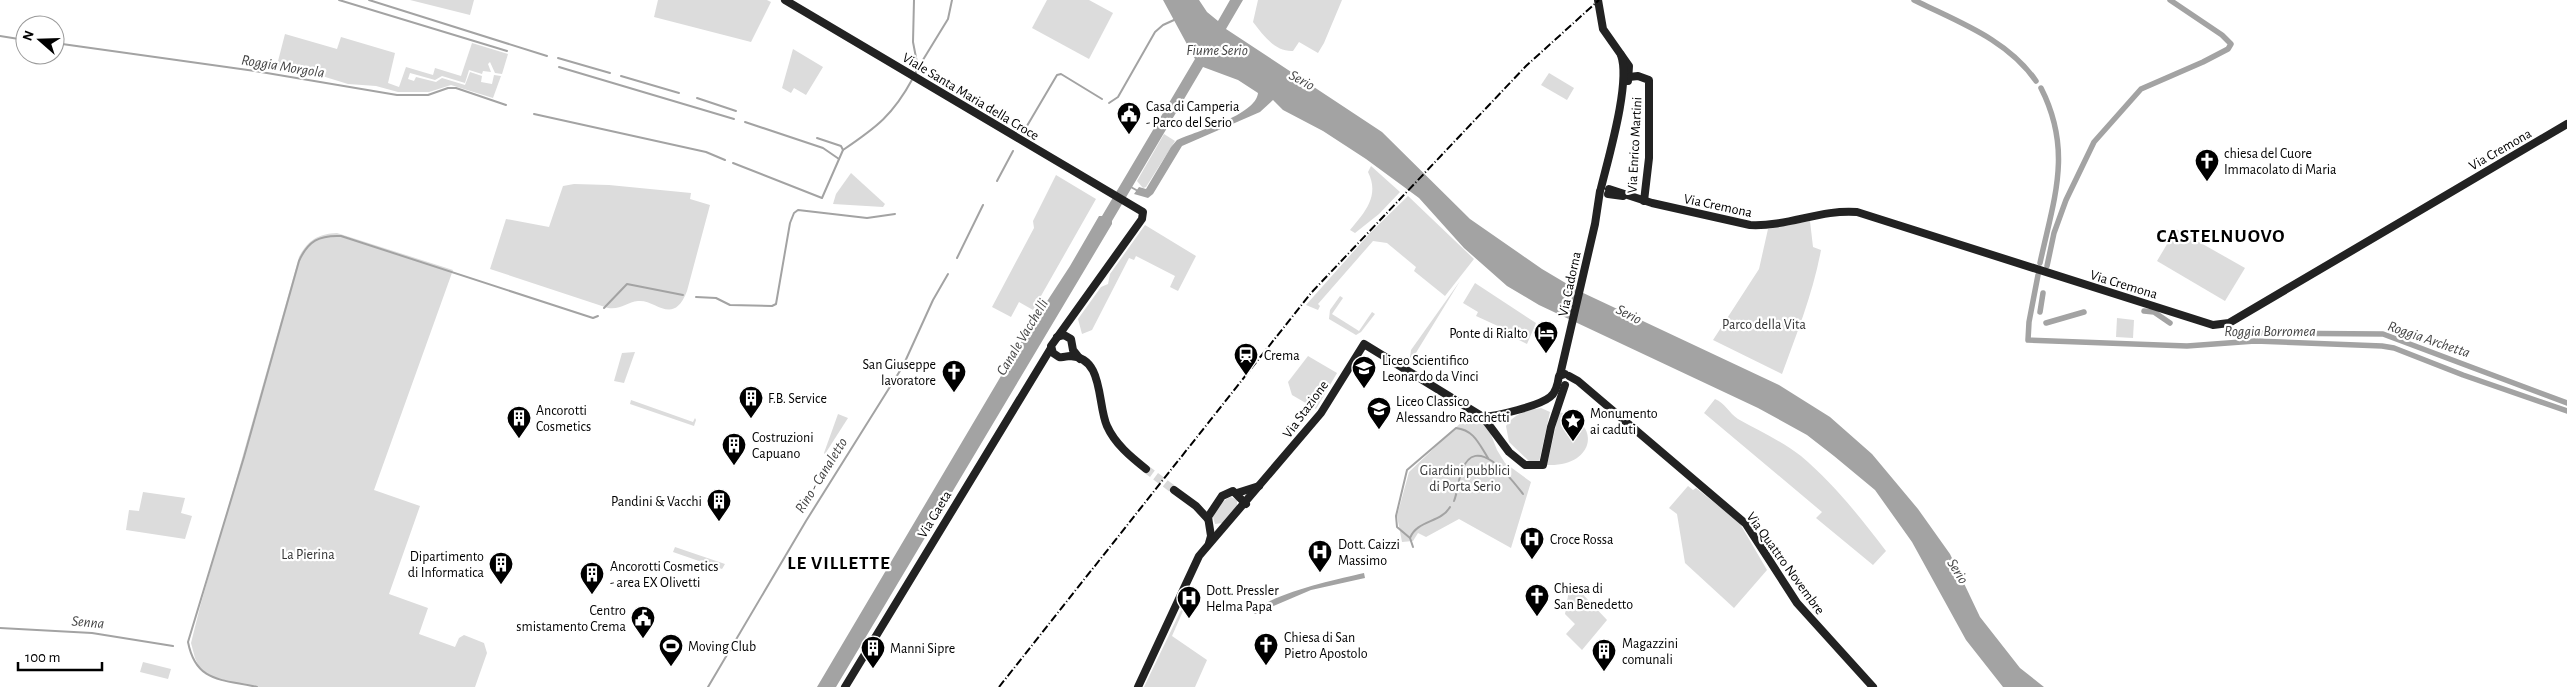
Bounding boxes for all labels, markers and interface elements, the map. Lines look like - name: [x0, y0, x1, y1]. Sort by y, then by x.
- north arrow: [15, 15, 65, 65]
- text: N: [20, 29, 37, 43]
- water label: Fiume Serio: [1186, 43, 1248, 58]
- street label: Viale Santa Maria della Croce: [900, 51, 1041, 143]
- water label: Roggia Morgola: [240, 53, 326, 80]
- water label: Serio: [1287, 67, 1317, 93]
- street label: Via Enrico Martini: [1625, 97, 1645, 194]
- place label: Casa di Camperia - Parco del Serio: [1146, 100, 1240, 130]
- public building icon: Casa di Camperia - Parco del Serio: [1116, 101, 1142, 135]
- street label: Via Cremona: [2467, 126, 2535, 173]
- place label: chiesa del Cuore Immacolato di Maria: [2224, 147, 2337, 177]
- church icon: chiesa del Cuore Immacolato di Maria: [2194, 148, 2220, 182]
- street label: Via Cremona: [1682, 192, 1754, 220]
- district label: CASTELNUOVO: [2157, 227, 2285, 246]
- street label: Via Cadorna: [1556, 250, 1584, 318]
- street label: Via Cremona: [2088, 268, 2160, 302]
- water label: Canale Vacchelli: [994, 296, 1051, 378]
- water label: Serio: [1614, 302, 1644, 327]
- park label: Parco della Vita: [1722, 318, 1806, 332]
- water label: Roggia Archetta: [2386, 318, 2472, 361]
- hotel icon: Ponte di Rialto: [1533, 320, 1559, 354]
- water label: Roggia Borromea: [2224, 324, 2316, 339]
- place label: Ponte di Rialto: [1449, 327, 1528, 341]
- station icon: Crema: [1233, 342, 1259, 376]
- place label: Crema: [1264, 349, 1300, 363]
- place label: Liceo Scientifico Leonardo da Vinci: [1382, 354, 1479, 384]
- school or university icon: Liceo Scientifico Leonardo da Vinci: [1351, 355, 1377, 389]
- place label: San Giuseppe lavoratore: [863, 358, 936, 388]
- church icon: San Giuseppe lavoratore: [941, 359, 967, 393]
- street label: Via Stazione: [1280, 378, 1331, 441]
- building icon: F.B. Service: [738, 385, 764, 419]
- place label: F.B. Service: [768, 392, 827, 406]
- place label: Liceo Classico Alessandro Racchetti: [1396, 395, 1510, 425]
- school or university icon: Liceo Classico Alessandro Racchetti: [1366, 396, 1392, 430]
- place label: Ancorotti Cosmetics: [536, 404, 591, 434]
- building icon: Ancorotti Cosmetics: [506, 405, 532, 439]
- place label: Monumento ai caduti: [1590, 407, 1658, 437]
- place icon: Monumento ai caduti: [1560, 408, 1586, 442]
- place label: Costruzioni Capuano: [752, 431, 814, 461]
- building icon: Costruzioni Capuano: [721, 432, 747, 466]
- water label: Rino - Canaletto: [792, 435, 850, 515]
- park label: Giardini pubblici di Porta Serio: [1420, 464, 1510, 494]
- building icon: Pandini & Vacchi: [706, 488, 732, 522]
- street label: Via Gaeta: [915, 488, 955, 540]
- place label: Pandini & Vacchi: [611, 495, 702, 509]
- street label: Via Quattro Novembre: [1743, 510, 1827, 617]
- hospital icon: Croce Rossa: [1519, 526, 1545, 560]
- place label: Croce Rossa: [1550, 533, 1614, 547]
- place label: Dott. Caizzi Massimo: [1338, 538, 1400, 568]
- hospital icon: Dott. Caizzi Massimo: [1307, 539, 1333, 573]
- park label: La Pierina: [281, 548, 335, 562]
- place label: Dipartimento di Informatica: [408, 550, 485, 580]
- building icon: Dipartimento di Informatica: [488, 551, 514, 585]
- district label: LE VILLETTE: [787, 554, 891, 573]
- water label: Serio: [1944, 556, 1971, 586]
- place label: Ancorotti Cosmetics - area EX Olivetti: [610, 560, 718, 590]
- building icon: Ancorotti Cosmetics - area EX Olivetti: [579, 561, 605, 595]
- place label: Chiesa di San Benedetto: [1554, 582, 1633, 612]
- church icon: Chiesa di San Benedetto: [1524, 583, 1550, 617]
- place label: Dott. Pressler Helma Papa: [1206, 584, 1279, 614]
- hospital icon: Dott. Pressler Helma Papa: [1176, 585, 1202, 619]
- place label: Centro smistamento Crema: [516, 604, 627, 634]
- public building icon: Centro smistamento Crema: [630, 605, 656, 639]
- water label: Senna: [71, 614, 105, 631]
- place label: Chiesa di San Pietro Apostolo: [1284, 631, 1368, 661]
- church icon: Chiesa di San Pietro Apostolo: [1253, 632, 1279, 666]
- sports icon: Moving Club: [658, 633, 684, 667]
- building icon: Manni Sipre: [860, 635, 886, 669]
- place label: Magazzini comunali: [1622, 637, 1678, 667]
- building icon: Magazzini comunali: [1591, 638, 1617, 672]
- scale bar: [18, 640, 101, 672]
- place label: Moving Club: [688, 640, 756, 654]
- place label: Manni Sipre: [890, 642, 955, 656]
- text: 100 m: [25, 650, 60, 665]

